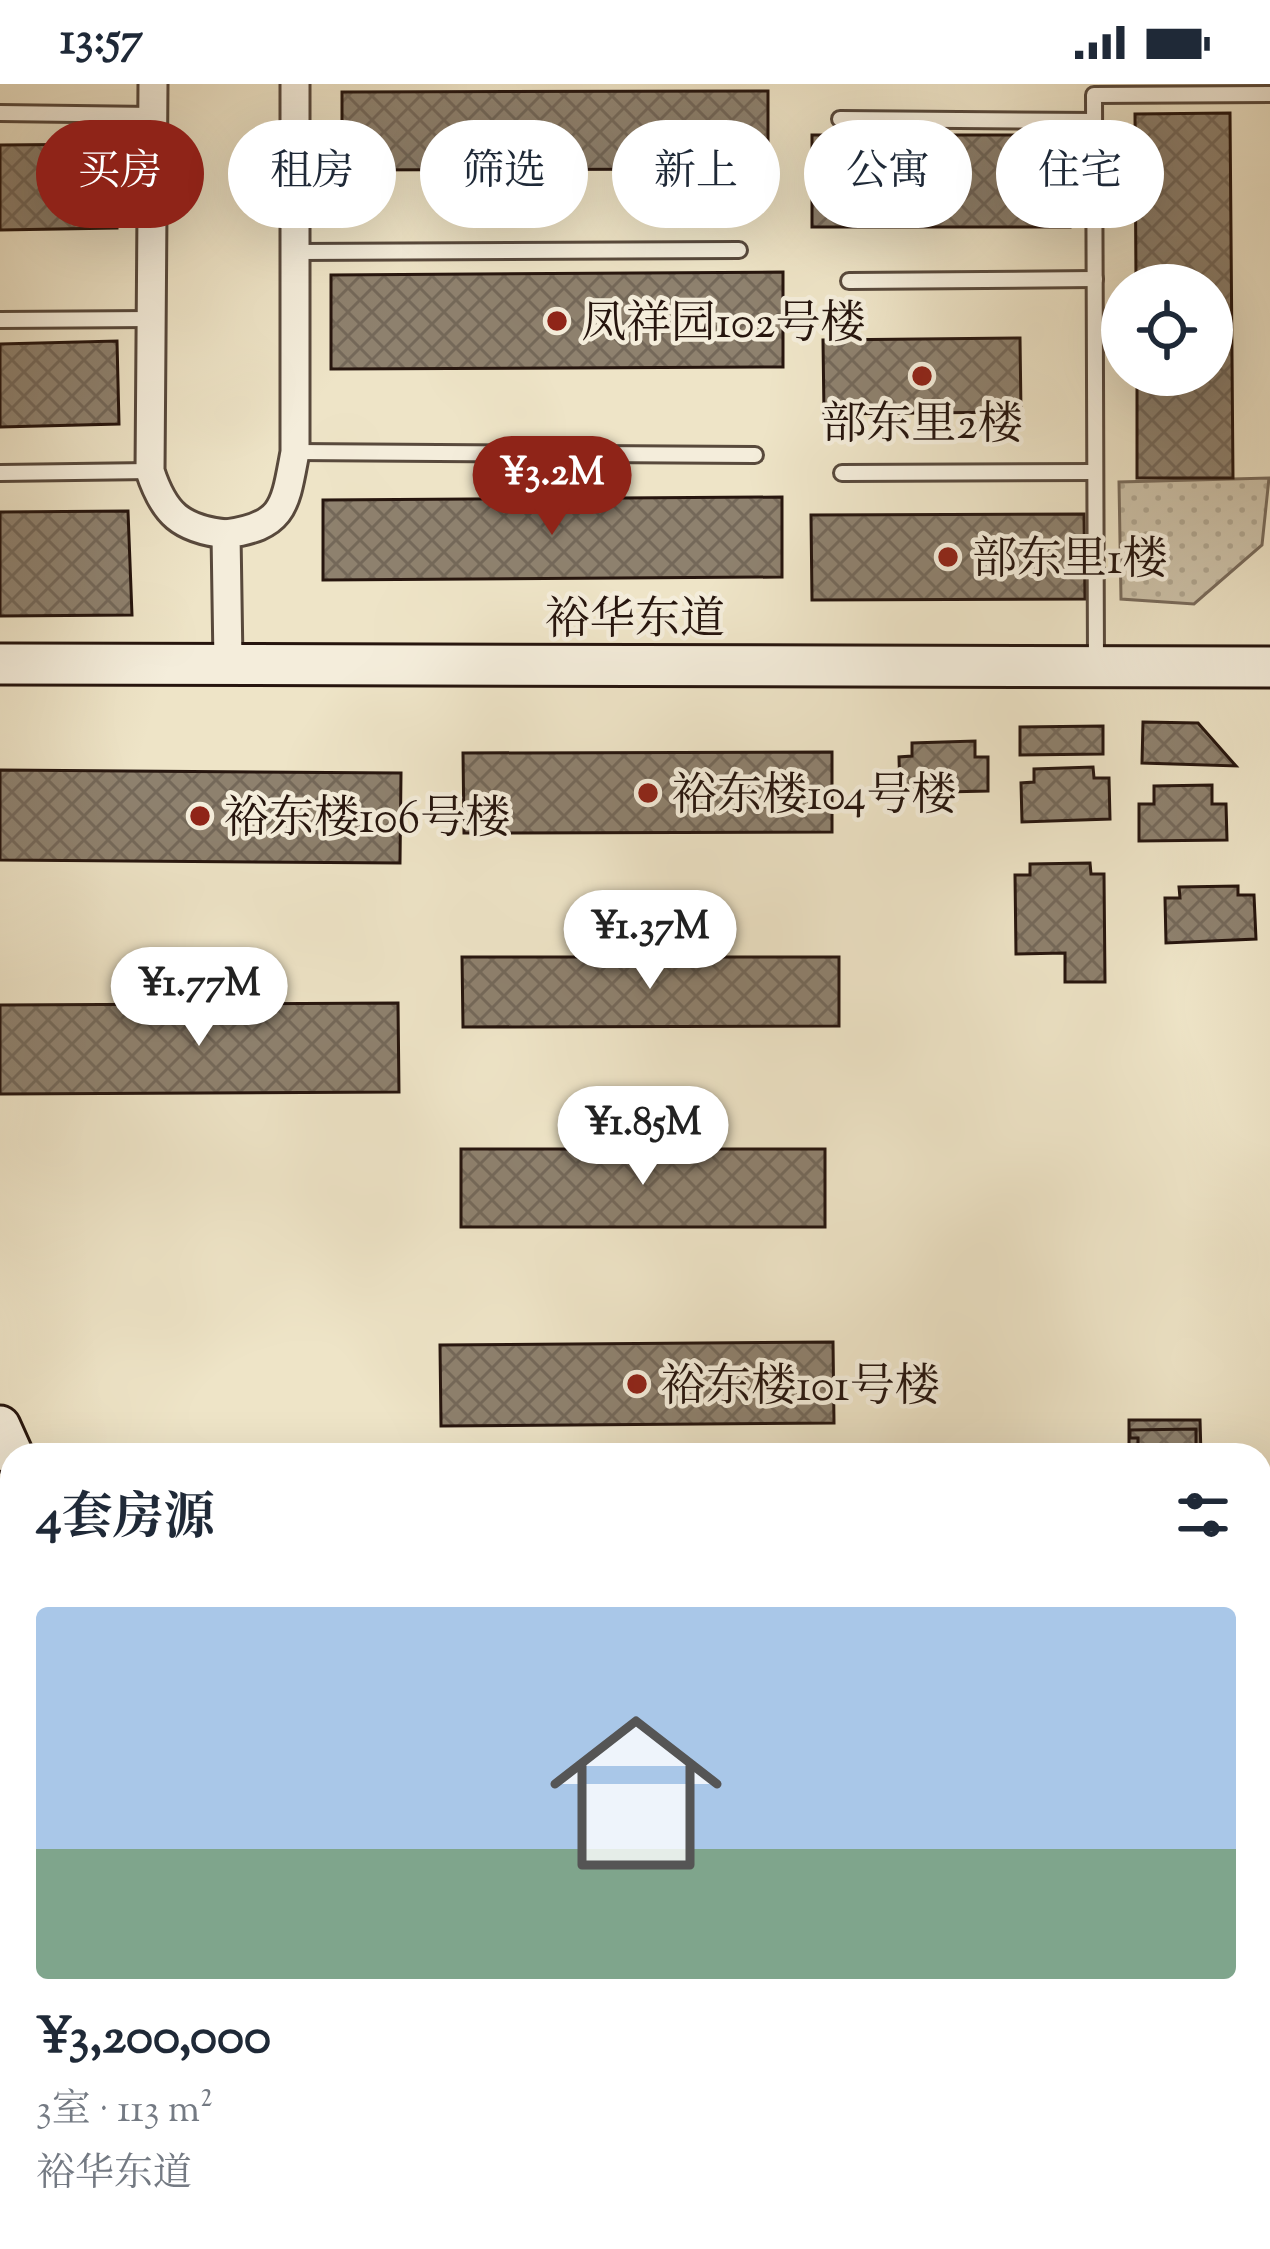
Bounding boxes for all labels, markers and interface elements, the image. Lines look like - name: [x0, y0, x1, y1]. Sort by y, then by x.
- text: 13:57: [60, 10, 143, 75]
- chip: 买房: [36, 120, 204, 228]
- chip: 租房: [228, 120, 396, 228]
- chip: 筛选: [420, 120, 588, 228]
- chip: 新上: [612, 120, 780, 228]
- chip: 公寓: [804, 120, 972, 228]
- chip: 住宅: [996, 120, 1164, 228]
- map controls: [1101, 264, 1233, 396]
- button: locate: [1101, 264, 1233, 396]
- place label: 凤祥园102号楼: [581, 294, 865, 359]
- marker: 凤祥园102号楼: [544, 308, 570, 334]
- marker: 部东里2楼: [909, 363, 935, 389]
- place label: 部东里2楼: [821, 395, 1023, 460]
- pin: ¥3.2M: [468, 436, 636, 538]
- text: ¥3.2M: [500, 447, 604, 503]
- place label: 部东里1楼: [972, 530, 1167, 595]
- marker: 部东里1楼: [935, 544, 961, 570]
- street label: 裕华东道: [545, 590, 725, 655]
- place label: 裕东楼104号楼: [672, 766, 956, 831]
- marker: 裕东楼104号楼: [635, 780, 661, 806]
- place label: 裕东楼106号楼: [224, 789, 510, 854]
- marker: 裕东楼106号楼: [187, 803, 213, 829]
- pin: ¥1.37M: [552, 890, 748, 992]
- text: ¥1.37M: [591, 901, 709, 957]
- pin: ¥1.77M: [101, 947, 297, 1049]
- text: ¥1.77M: [138, 958, 260, 1014]
- pin: ¥1.85M: [545, 1086, 741, 1188]
- text: ¥1.85M: [585, 1097, 701, 1153]
- place label: 裕东楼101号楼: [661, 1357, 940, 1422]
- marker: 裕东楼101号楼: [624, 1371, 650, 1397]
- icon: filters: [1170, 1482, 1236, 1548]
- text: 4套房源: [36, 1484, 215, 1557]
- icon: home: [528, 1685, 744, 1901]
- text: ¥3,200,000: [36, 2003, 271, 2076]
- text: 3室 · 113 m²: [36, 2084, 213, 2140]
- text: 裕华东道: [36, 2148, 192, 2204]

